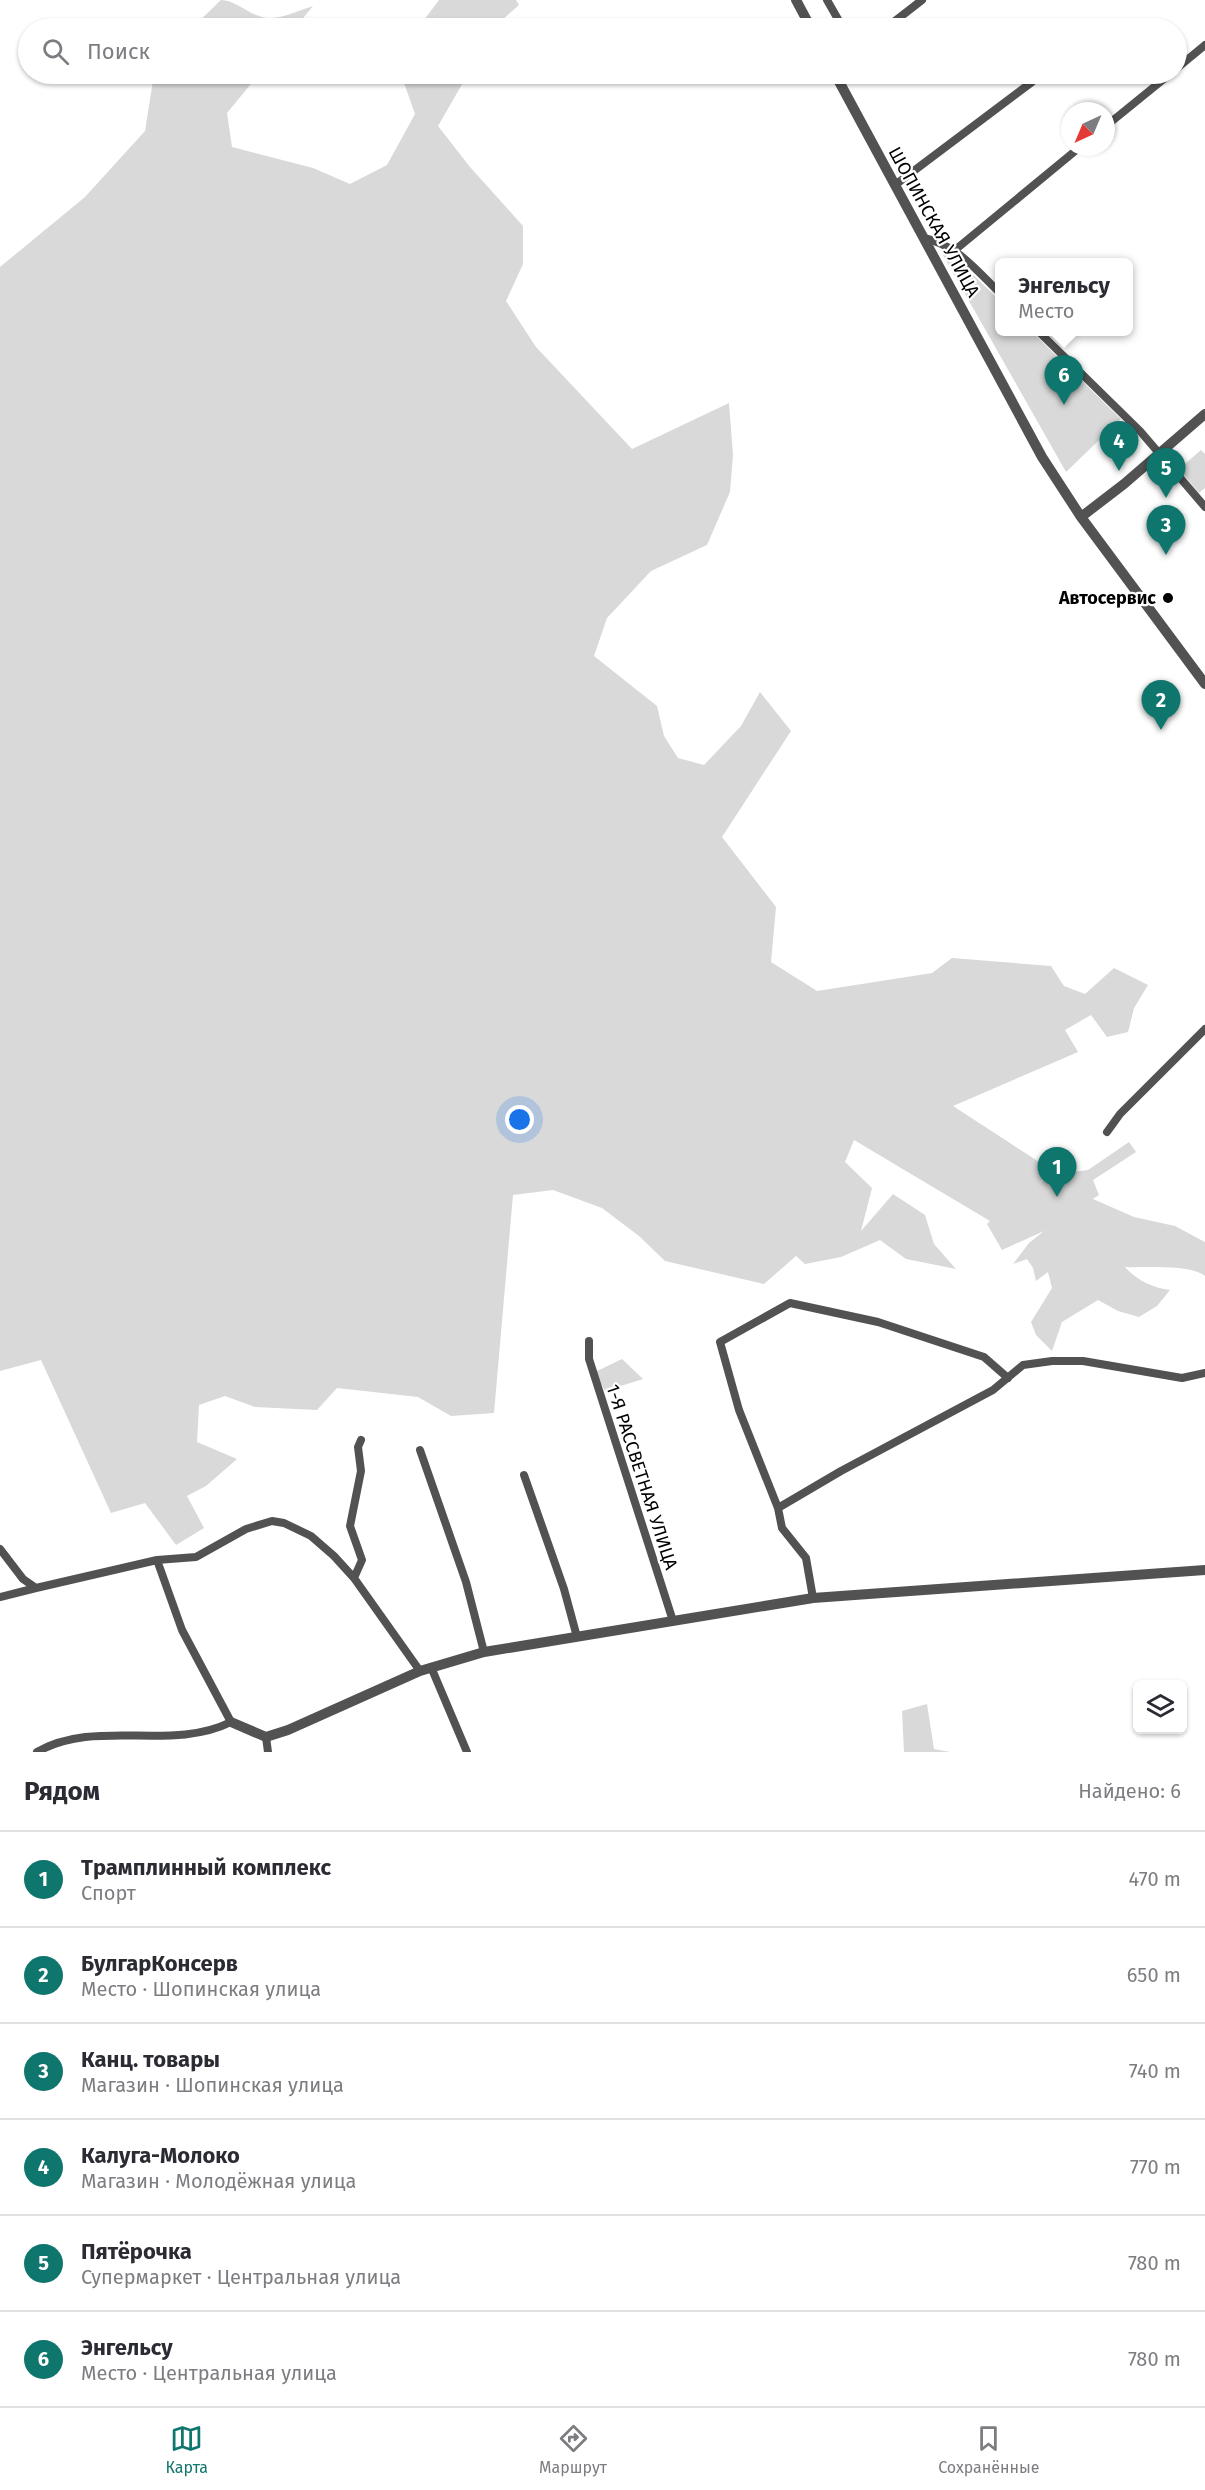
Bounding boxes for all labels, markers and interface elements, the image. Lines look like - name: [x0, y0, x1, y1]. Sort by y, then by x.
- search box: [18, 18, 1187, 84]
- icon: search: [39, 35, 72, 68]
- text: Поиск: [87, 38, 150, 65]
- north arrow: [1061, 102, 1115, 156]
- street label: ШОПИНСКАЯ УЛИЦА: [884, 143, 985, 301]
- popup: [995, 258, 1133, 336]
- text: Энгельсу: [1018, 272, 1110, 299]
- text: Место: [1018, 299, 1074, 323]
- pin: 6: [1044, 356, 1084, 405]
- pin: 4: [1100, 422, 1138, 471]
- pin: 5: [1146, 448, 1186, 498]
- pin: 3: [1146, 506, 1186, 555]
- place label: Автосервис: [1058, 587, 1156, 609]
- marker: Автосервис: [1161, 591, 1175, 605]
- pin: 2: [1142, 680, 1180, 730]
- your location: [505, 1105, 534, 1134]
- pin: 1: [1038, 1148, 1076, 1197]
- street label: 1-Я РАССВЕТНАЯ УЛИЦА: [602, 1382, 683, 1573]
- map controls: [1133, 1680, 1187, 1734]
- button: layers: [1133, 1680, 1187, 1734]
- text: Рядом: [24, 1776, 100, 1807]
- text: Найдено: 6: [1078, 1779, 1181, 1803]
- text: Трамплинный комплекс: [81, 1854, 331, 1881]
- text: 1: [39, 1867, 48, 1891]
- text: 470 m: [1129, 1867, 1181, 1891]
- text: Спорт: [81, 1881, 136, 1905]
- text: БулгарКонсерв: [81, 1950, 238, 1977]
- text: 2: [38, 1963, 49, 1987]
- text: 650 m: [1127, 1963, 1181, 1987]
- text: Место · Шопинская улица: [81, 1977, 321, 2001]
- text: Канц. товары: [81, 2046, 220, 2073]
- text: 3: [38, 2059, 49, 2083]
- text: 740 m: [1129, 2059, 1181, 2083]
- text: Магазин · Шопинская улица: [81, 2073, 344, 2097]
- text: Калуга-Молоко: [81, 2142, 240, 2169]
- text: 4: [38, 2155, 49, 2179]
- text: 770 m: [1130, 2155, 1181, 2179]
- text: Магазин · Молодёжная улица: [81, 2169, 356, 2193]
- text: Пятёрочка: [81, 2238, 192, 2265]
- text: 5: [38, 2251, 49, 2275]
- text: 780 m: [1128, 2251, 1181, 2275]
- text: Супермаркет · Центральная улица: [81, 2265, 401, 2289]
- text: Энгельсу: [81, 2334, 173, 2361]
- text: 6: [38, 2347, 49, 2371]
- text: 780 m: [1128, 2347, 1181, 2371]
- text: Место · Центральная улица: [81, 2361, 337, 2385]
- tab: Карта: [166, 2422, 208, 2477]
- tab: Маршрут: [539, 2422, 607, 2477]
- tab: Сохранённые: [938, 2422, 1039, 2477]

